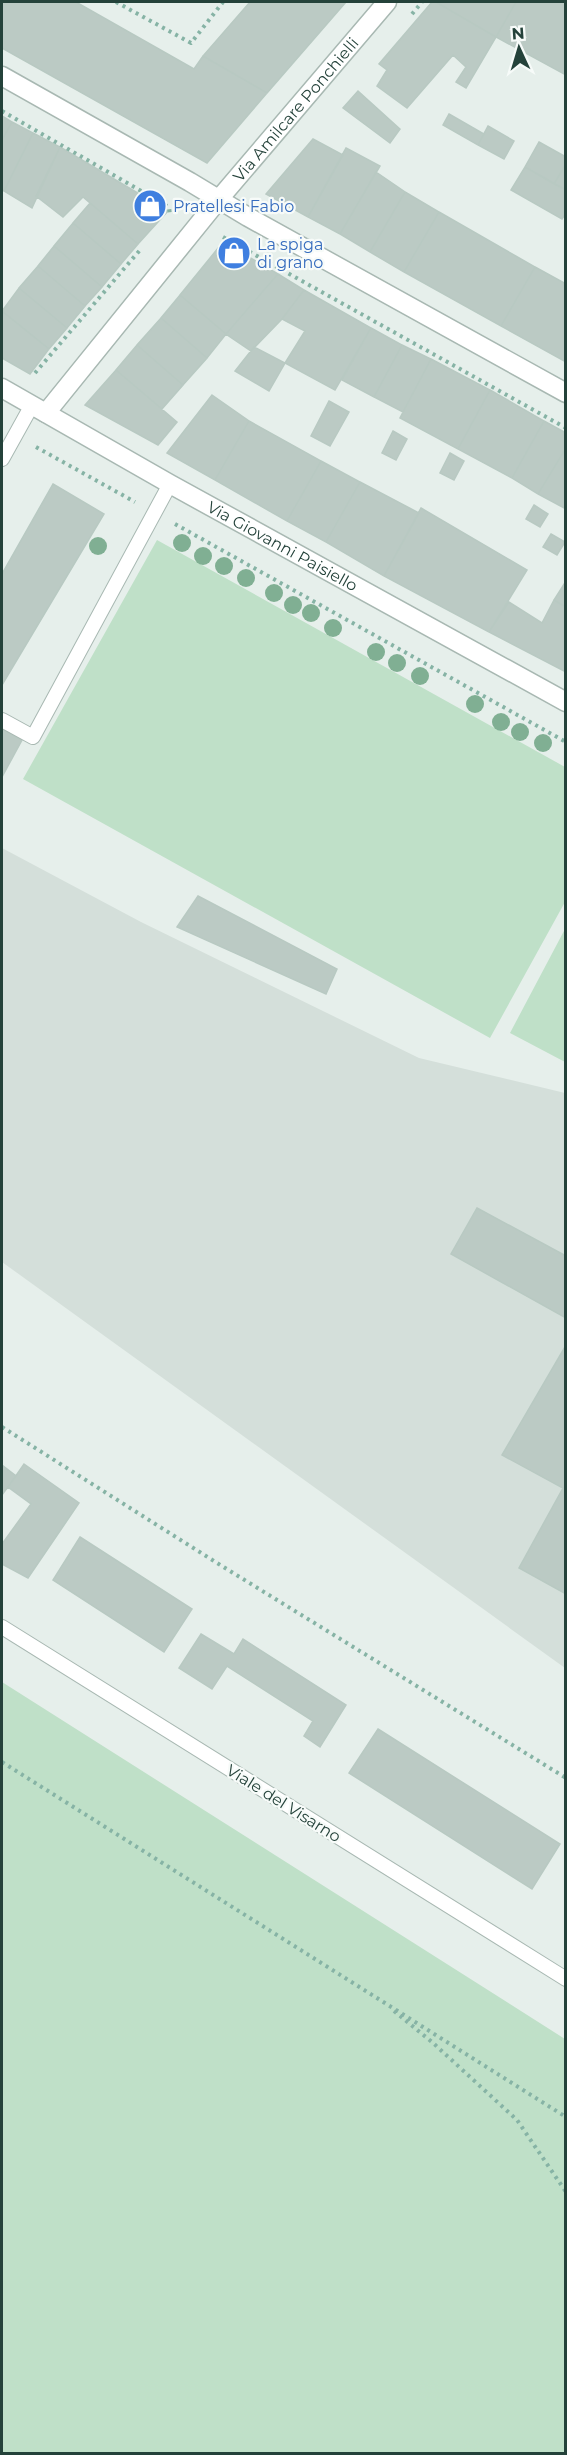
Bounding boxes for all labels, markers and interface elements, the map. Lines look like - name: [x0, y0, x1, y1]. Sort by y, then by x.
- north arrow: [489, 18, 549, 78]
- text: N: [511, 24, 525, 43]
- street label: Via Amilcare Ponchielli: [229, 34, 363, 186]
- shop icon: Pratellesi Fabio: [132, 188, 168, 224]
- place label: Pratellesi Fabio: [173, 197, 294, 216]
- shop icon: La spiga di grano: [216, 235, 252, 271]
- place label: La spiga di grano: [257, 235, 323, 272]
- street label: Via Giovanni Paisiello: [204, 497, 361, 595]
- street label: Viale del Visarno: [223, 1761, 344, 1846]

